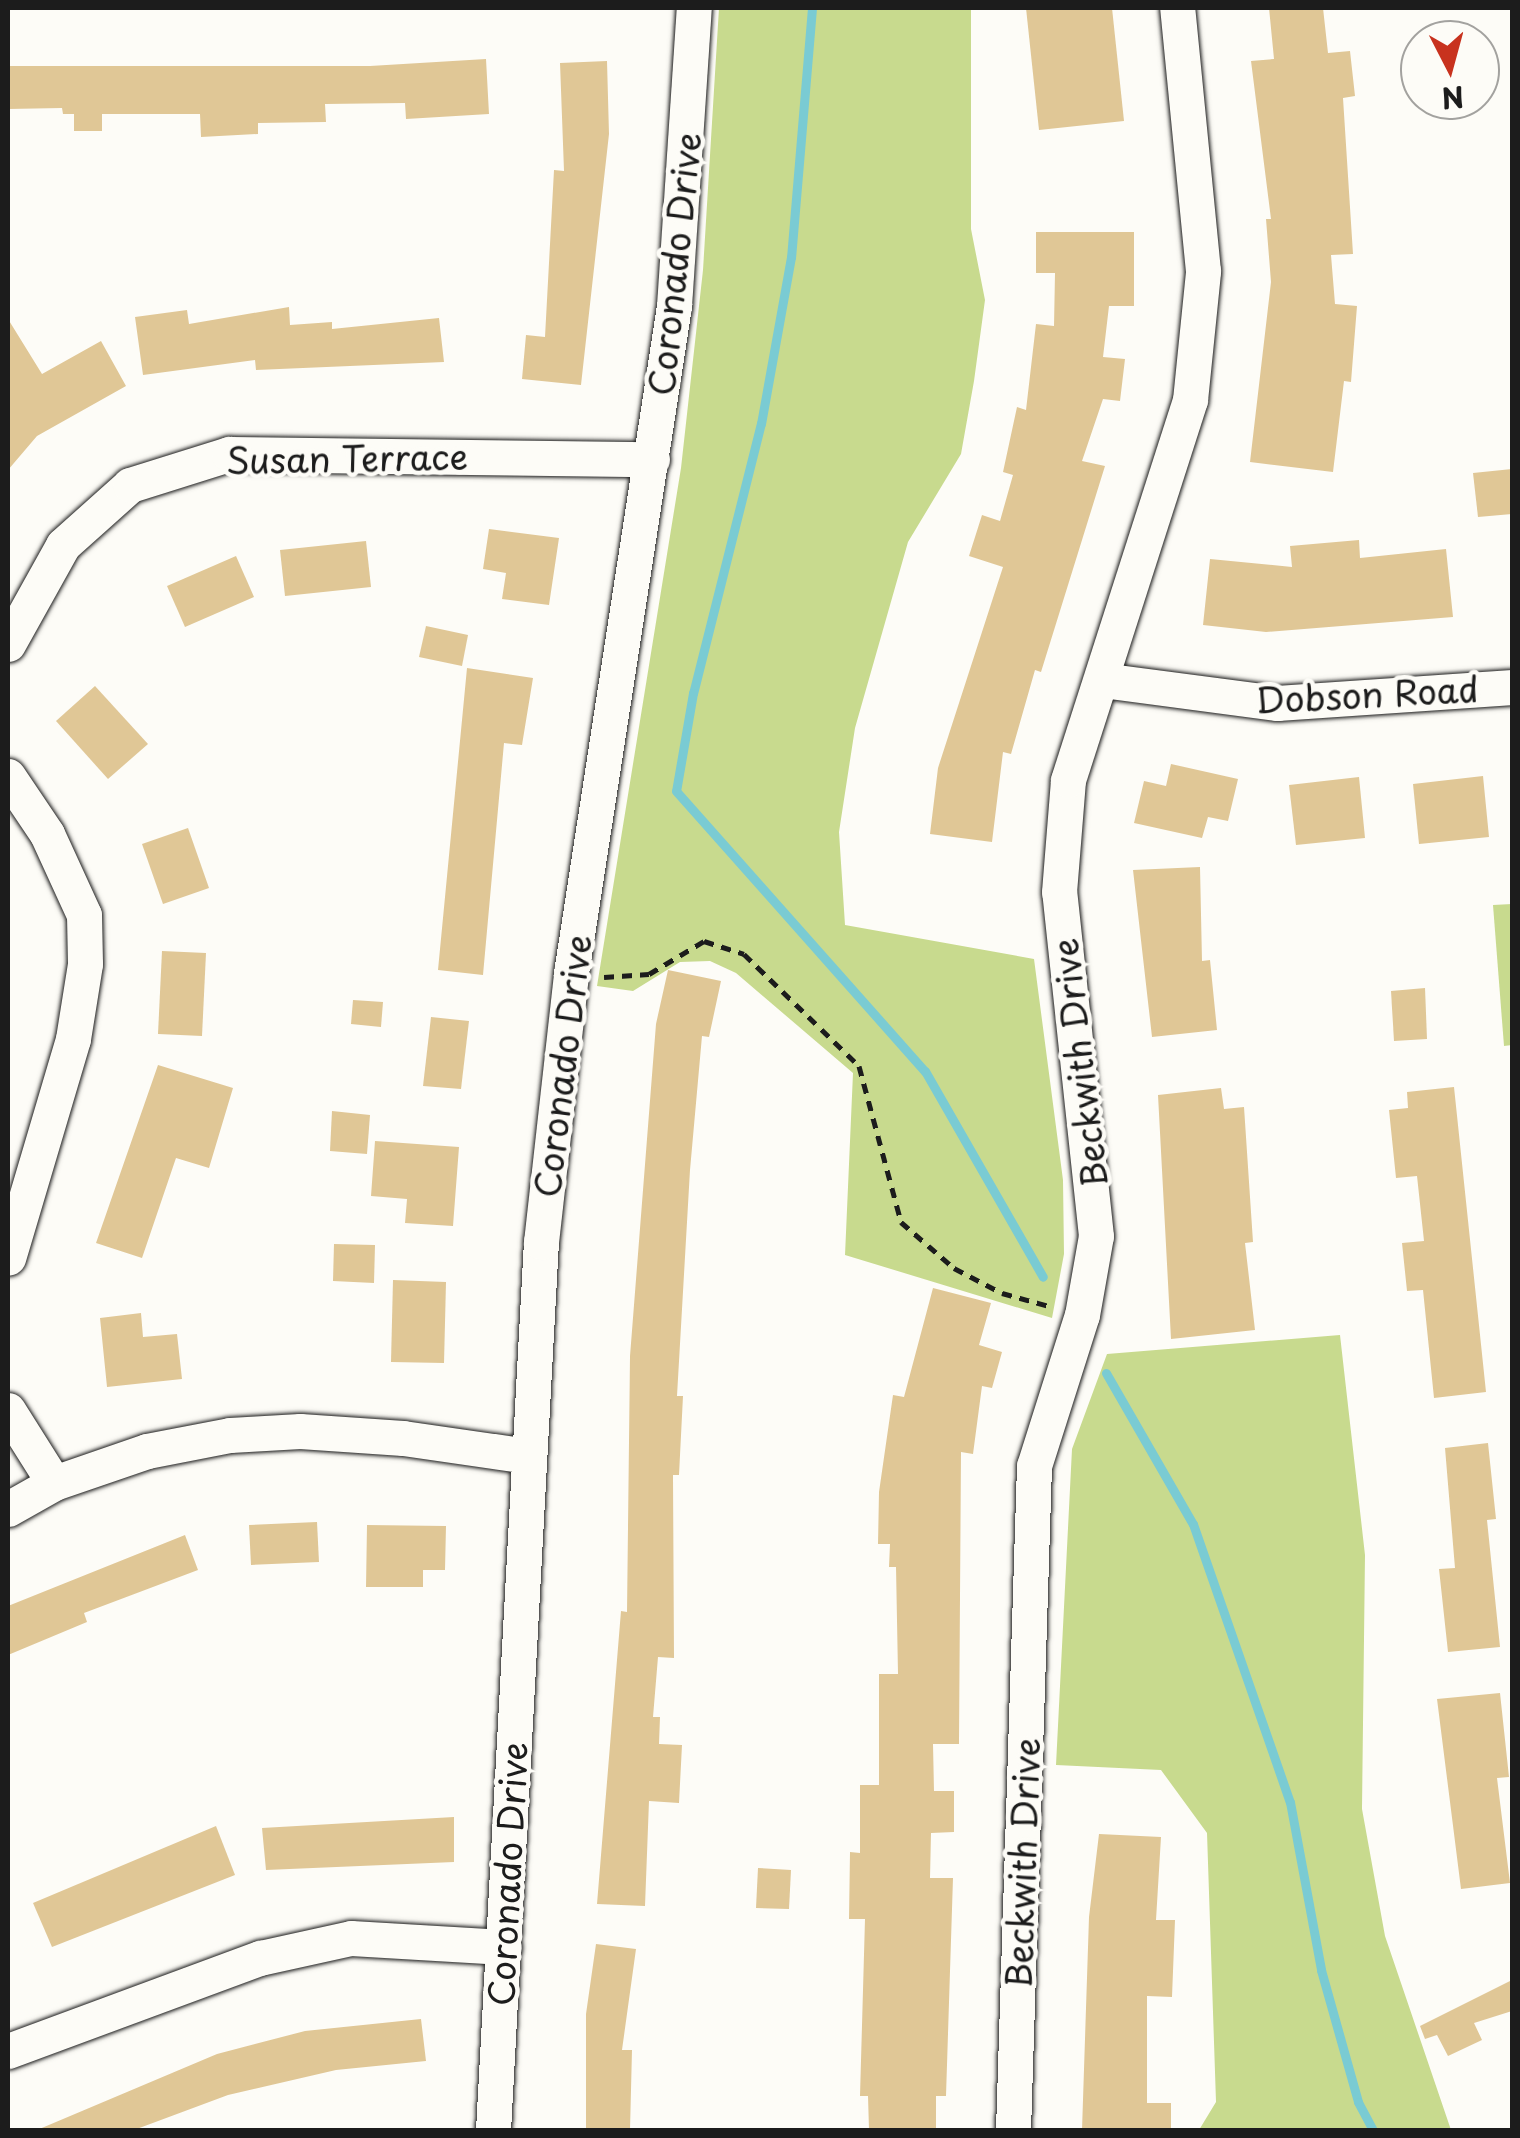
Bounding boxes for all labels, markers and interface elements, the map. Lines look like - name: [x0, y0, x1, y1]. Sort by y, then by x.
- north arrow: [1400, 20, 1500, 120]
- text: N: [1440, 76, 1466, 121]
- street label: Coronado Drive: [639, 130, 709, 398]
- street label: Susan Terrace: [226, 435, 468, 481]
- street label: Dobson Road: [1255, 667, 1479, 721]
- street label: Coronado Drive: [525, 932, 599, 1200]
- street label: Beckwith Drive: [1043, 935, 1115, 1191]
- street label: Beckwith Drive: [997, 1736, 1047, 1990]
- street label: Coronado Drive: [479, 1741, 535, 2007]

